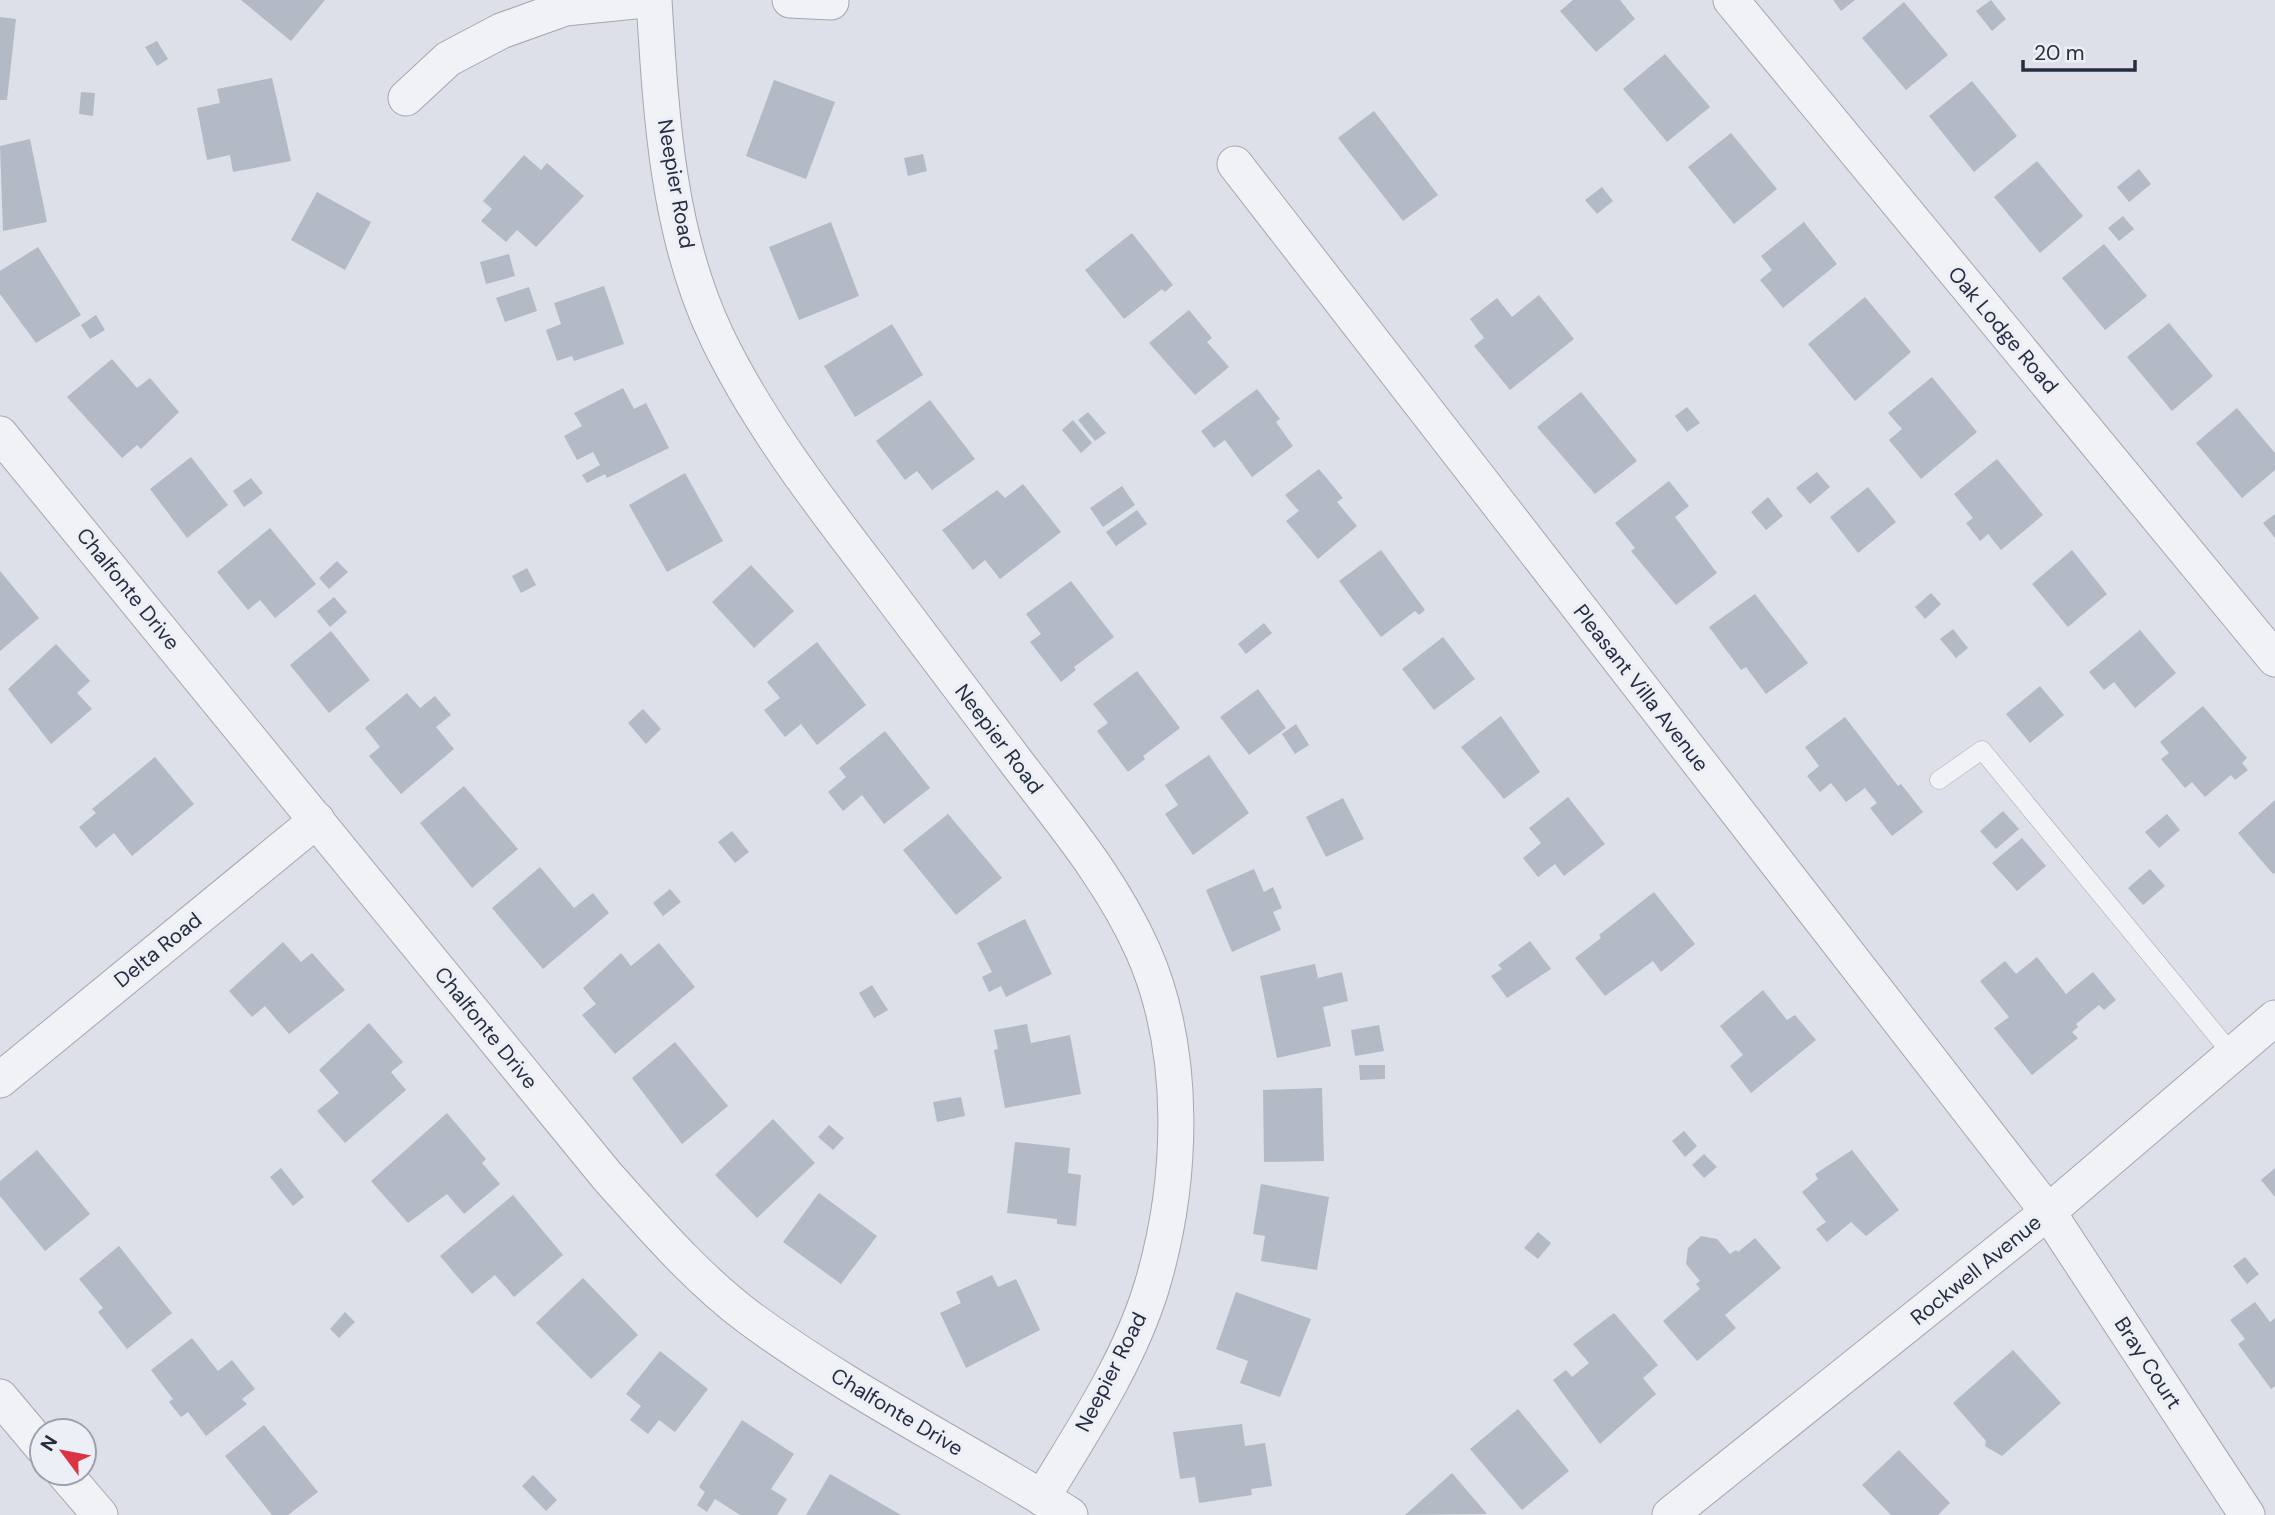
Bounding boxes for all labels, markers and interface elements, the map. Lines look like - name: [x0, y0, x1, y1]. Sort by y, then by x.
- scale bar: [2023, 28, 2135, 72]
- text: 20 m: [2034, 39, 2085, 67]
- street label: Neepier Road: [651, 117, 701, 251]
- street label: Oak Lodge Road: [1942, 261, 2064, 399]
- street label: Chalfonte Drive: [70, 522, 186, 656]
- street label: Pleasant Villa Avenue: [1567, 599, 1715, 777]
- street label: Neepier Road: [948, 678, 1050, 800]
- street label: Delta Road: [108, 906, 208, 994]
- street label: Chalfonte Drive: [428, 961, 544, 1095]
- street label: Rockwell Avenue: [1905, 1208, 2047, 1331]
- street label: Neepier Road: [1069, 1307, 1153, 1437]
- street label: Bray Court: [2108, 1312, 2188, 1414]
- street label: Chalfonte Drive: [826, 1361, 968, 1463]
- north arrow: [28, 1417, 98, 1487]
- text: N: [35, 1431, 63, 1456]

